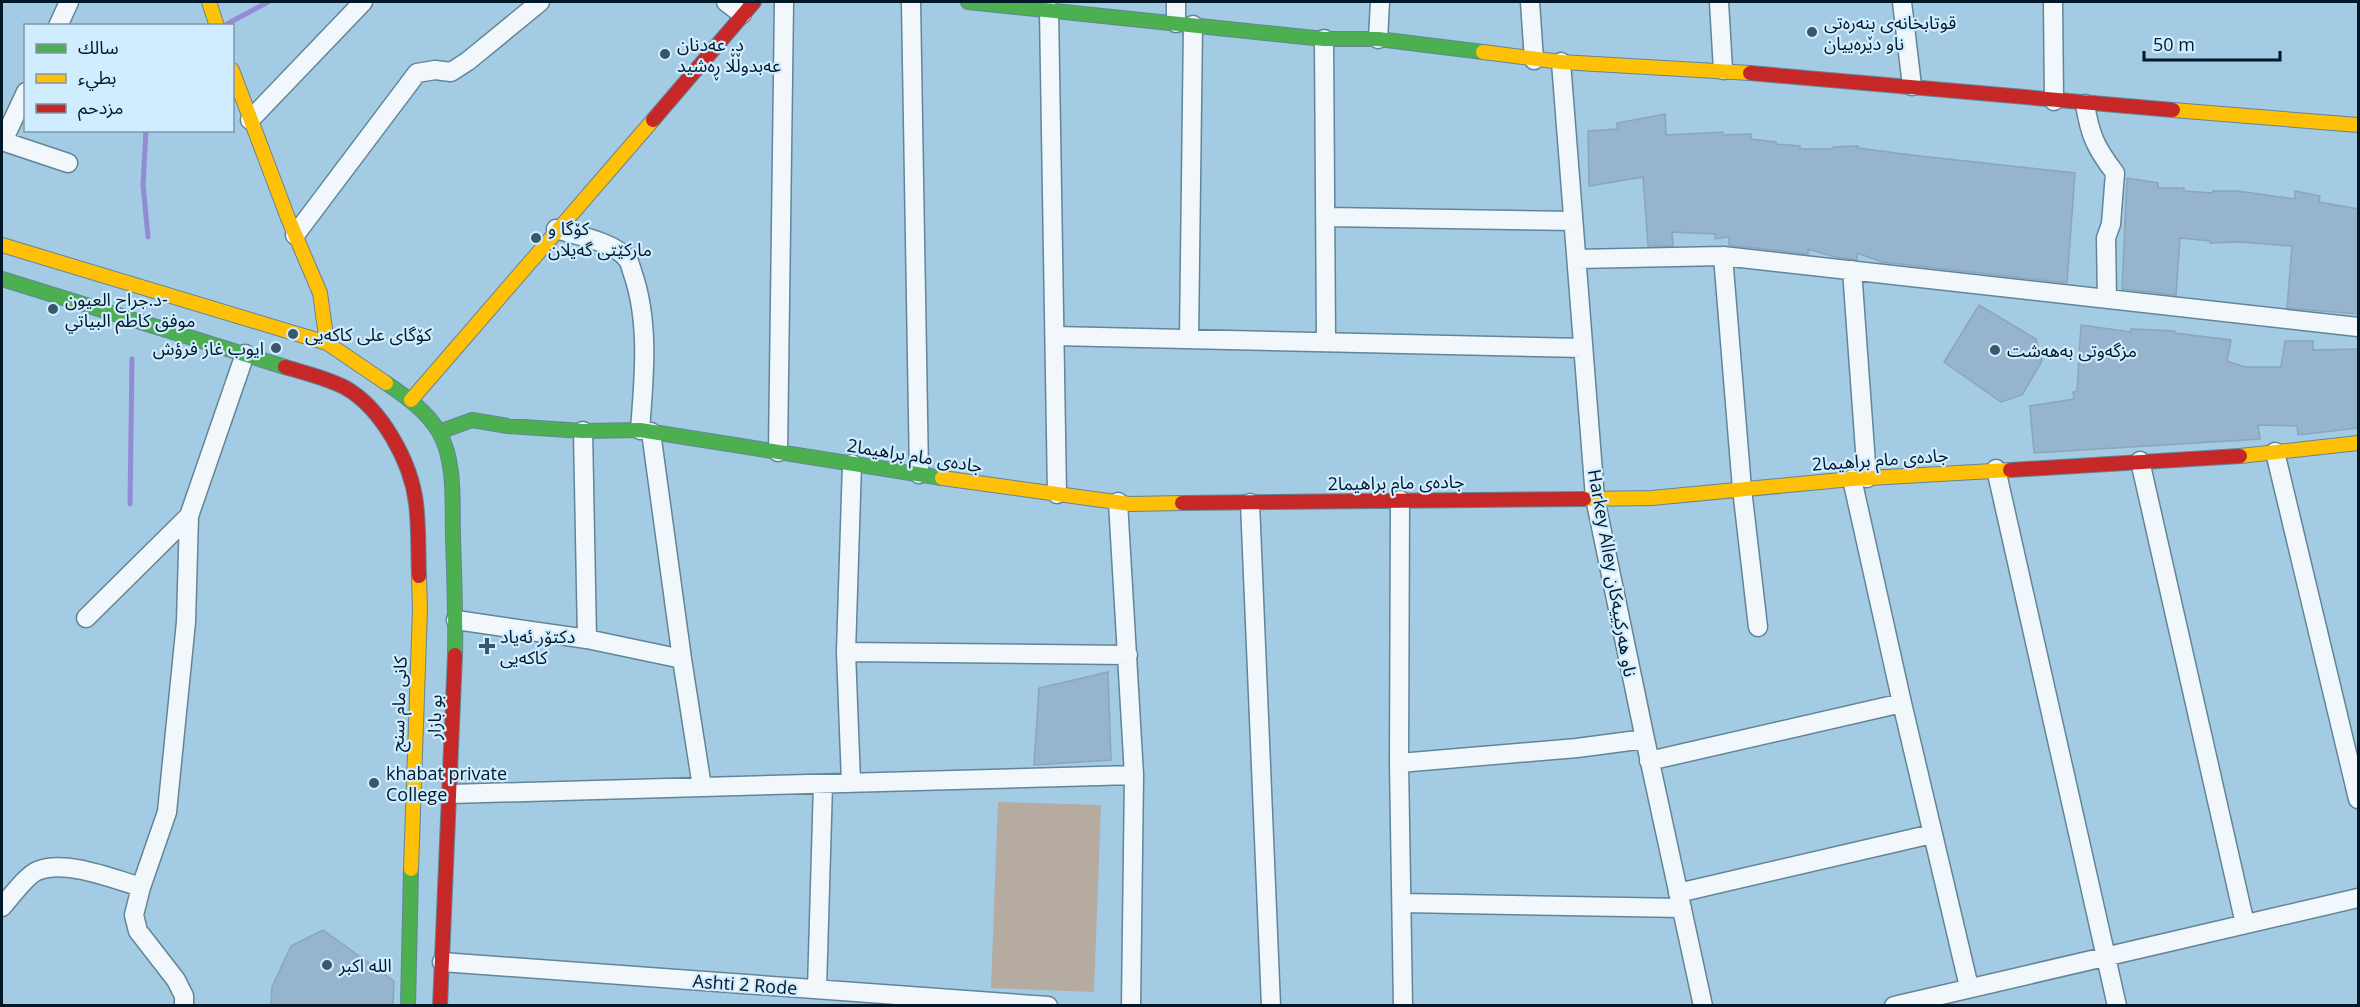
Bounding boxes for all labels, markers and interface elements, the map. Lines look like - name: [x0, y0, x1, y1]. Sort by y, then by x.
- place label: قوتابخانەى بنەرەتى ناو دێرەييان: [1824, 10, 1956, 55]
- legend: [24, 24, 234, 132]
- scale bar: [2144, 24, 2280, 62]
- marker: قوتابخانەى بنەرەتى ناو دێرەييان: [1805, 25, 1819, 39]
- place label: د. عەدنان عەبدوڵڵا ڕەشید: [677, 32, 781, 81]
- text: 50 m: [2153, 32, 2195, 56]
- text: سالك: [78, 35, 119, 59]
- marker: د. عەدنان عەبدوڵڵا ڕەشید: [658, 47, 672, 61]
- text: بطيء: [78, 65, 116, 91]
- text: مزدحم: [78, 95, 123, 121]
- place label: کۆگا و مارکێتی گەیلان: [548, 216, 652, 261]
- marker: کۆگا و مارکێتی گەیلان: [529, 231, 543, 245]
- place label: د.جراح العيون- موفق كاطم البياتي: [65, 287, 196, 334]
- marker: د.جراح العيون- موفق كاطم البياتي: [46, 302, 60, 316]
- place label: کۆگای علی کاکەیی: [305, 322, 432, 346]
- marker: کۆگای علی کاکەیی: [286, 327, 300, 341]
- place label: ايوب غاز فرؤش: [153, 336, 264, 360]
- place label: مزگەوتی بەهەشت: [2007, 338, 2137, 362]
- marker: ايوب غاز فرؤش: [269, 341, 283, 355]
- marker: مزگەوتی بەهەشت: [1988, 343, 2002, 357]
- street label: جادەی مام براهیما2: [845, 432, 985, 481]
- street label: جادەی مام براهیما2: [1811, 442, 1949, 479]
- street label: Harkey Alley ناو هەركييەكان: [1583, 467, 1643, 679]
- street label: جادەی مام براهیما2: [1327, 469, 1465, 498]
- place label: دکتۆر ئەیاد کاکەیی: [500, 624, 575, 669]
- marker: دکتۆر ئەیاد کاکەیی: [478, 637, 496, 655]
- street label: کانی مام سنج: [384, 655, 415, 752]
- street label: بو بازار: [421, 694, 447, 741]
- place label: khabat private College: [386, 761, 507, 806]
- marker: khabat private College: [367, 776, 381, 790]
- place label: اللە اكبر: [338, 953, 392, 977]
- marker: اللە اكبر: [320, 958, 334, 972]
- street label: Ashti 2 Rode: [692, 968, 798, 1000]

